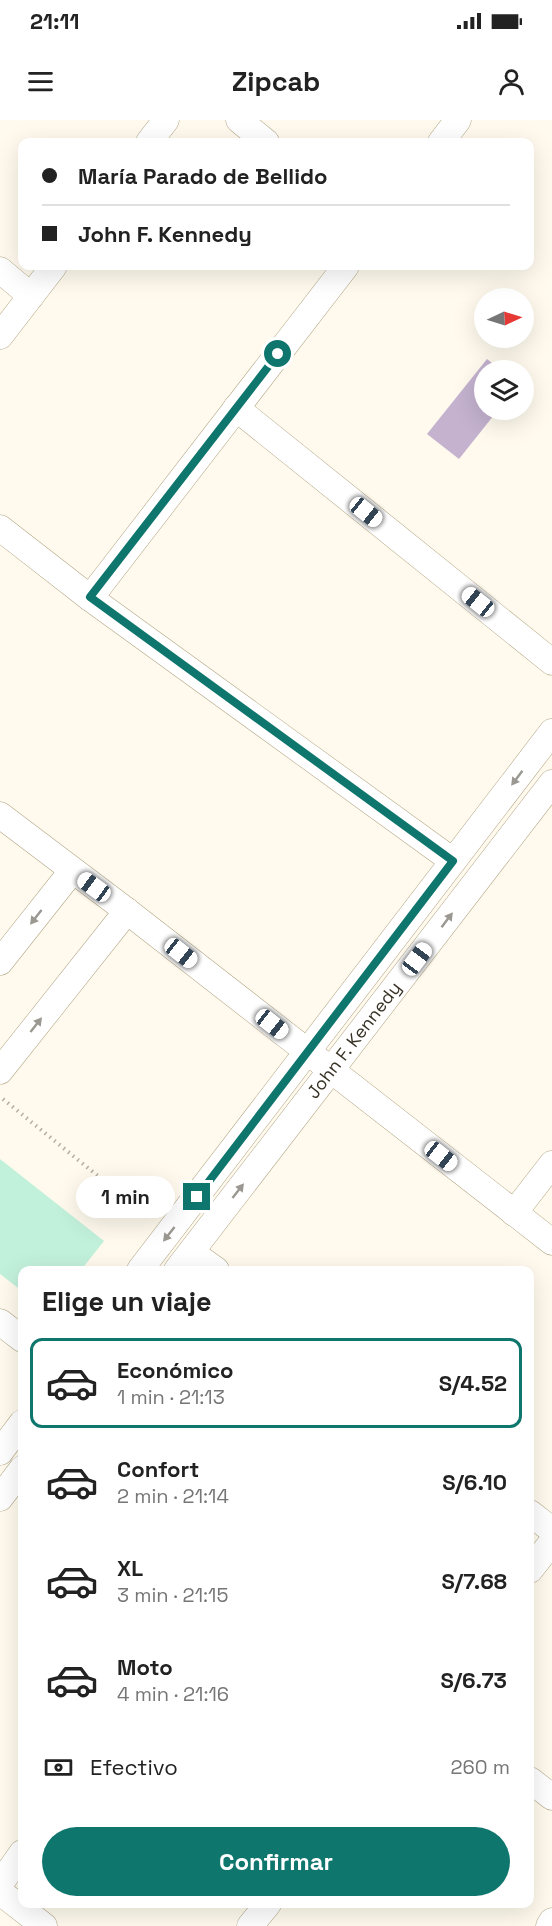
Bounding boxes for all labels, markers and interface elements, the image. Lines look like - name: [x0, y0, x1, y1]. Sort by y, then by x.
- text: 21:11: [30, 7, 79, 35]
- text: Zipcab: [232, 64, 320, 99]
- icon: menu: [24, 65, 57, 98]
- icon: person: [495, 65, 528, 98]
- text: María Parado de Bellido: [78, 162, 327, 190]
- text: John F. Kennedy: [78, 220, 252, 248]
- north arrow: [474, 288, 534, 348]
- map controls: [474, 288, 534, 420]
- route start: [264, 340, 291, 367]
- button: layers: [474, 360, 534, 420]
- car: [346, 494, 386, 530]
- car: [458, 584, 498, 620]
- one-way arrow: [511, 771, 523, 786]
- car: [74, 869, 114, 905]
- one-way arrow: [31, 909, 43, 924]
- one-way arrow: [441, 912, 453, 928]
- car: [161, 935, 201, 971]
- car: [399, 939, 435, 979]
- street label: John F. Kennedy: [301, 977, 406, 1103]
- car: [252, 1006, 292, 1042]
- one-way arrow: [30, 1017, 43, 1033]
- car: [421, 1138, 461, 1174]
- callout: 1 min: [77, 1176, 176, 1218]
- route end: [183, 1183, 210, 1210]
- one-way arrow: [232, 1183, 245, 1199]
- text: 1 min: [101, 1184, 150, 1210]
- one-way arrow: [163, 1226, 175, 1241]
- text: Elige un viaje: [42, 1284, 212, 1319]
- icon: car: [45, 1356, 99, 1410]
- text: Económico: [117, 1356, 234, 1384]
- text: S/4.52: [439, 1369, 507, 1397]
- text: 1 min · 21:13: [117, 1384, 225, 1410]
- icon: car: [45, 1455, 99, 1509]
- text: Confort: [117, 1455, 199, 1483]
- text: S/6.10: [442, 1468, 507, 1496]
- text: 2 min · 21:14: [117, 1483, 229, 1509]
- icon: car: [45, 1554, 99, 1608]
- text: XL: [117, 1554, 143, 1582]
- text: S/7.68: [441, 1567, 507, 1595]
- text: 3 min · 21:15: [117, 1582, 228, 1608]
- icon: car: [45, 1653, 99, 1707]
- text: Moto: [117, 1653, 173, 1681]
- text: S/6.73: [440, 1666, 507, 1694]
- text: 4 min · 21:16: [117, 1681, 229, 1707]
- icon: cash: [42, 1751, 75, 1784]
- text: Efectivo: [90, 1753, 178, 1781]
- text: 260 m: [451, 1754, 510, 1780]
- button: Confirmar: [42, 1827, 510, 1896]

